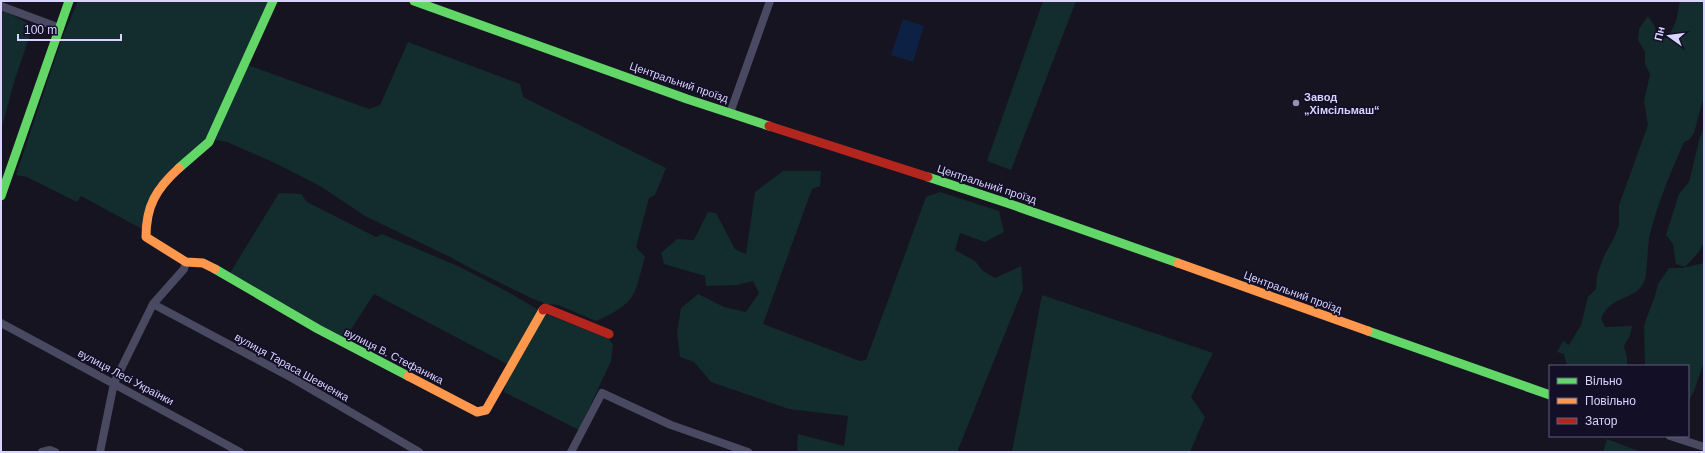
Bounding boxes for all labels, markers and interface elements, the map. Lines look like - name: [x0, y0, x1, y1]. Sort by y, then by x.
- scale bar: [18, 16, 121, 42]
- north arrow: [1649, 16, 1689, 56]
- text: 100 m: [24, 23, 57, 37]
- text: Пн: [1652, 25, 1667, 42]
- street label: Центральний проїзд: [628, 59, 731, 105]
- place label: Завод „Хімсільмаш“: [1304, 91, 1380, 116]
- marker: Завод „Хімсільмаш“: [1291, 98, 1301, 108]
- street label: Центральний проїзд: [936, 162, 1039, 206]
- street label: Центральний проїзд: [1242, 269, 1344, 316]
- street label: вулиця В. Стефаника: [342, 326, 446, 387]
- street label: вулиця Тараса Шевченка: [233, 331, 352, 404]
- street label: вулиця Лесі Українки: [76, 347, 176, 407]
- legend: [1549, 365, 1689, 437]
- text: Вільно: [1585, 374, 1623, 388]
- text: Повільно: [1585, 394, 1636, 408]
- text: Затор: [1585, 414, 1618, 428]

